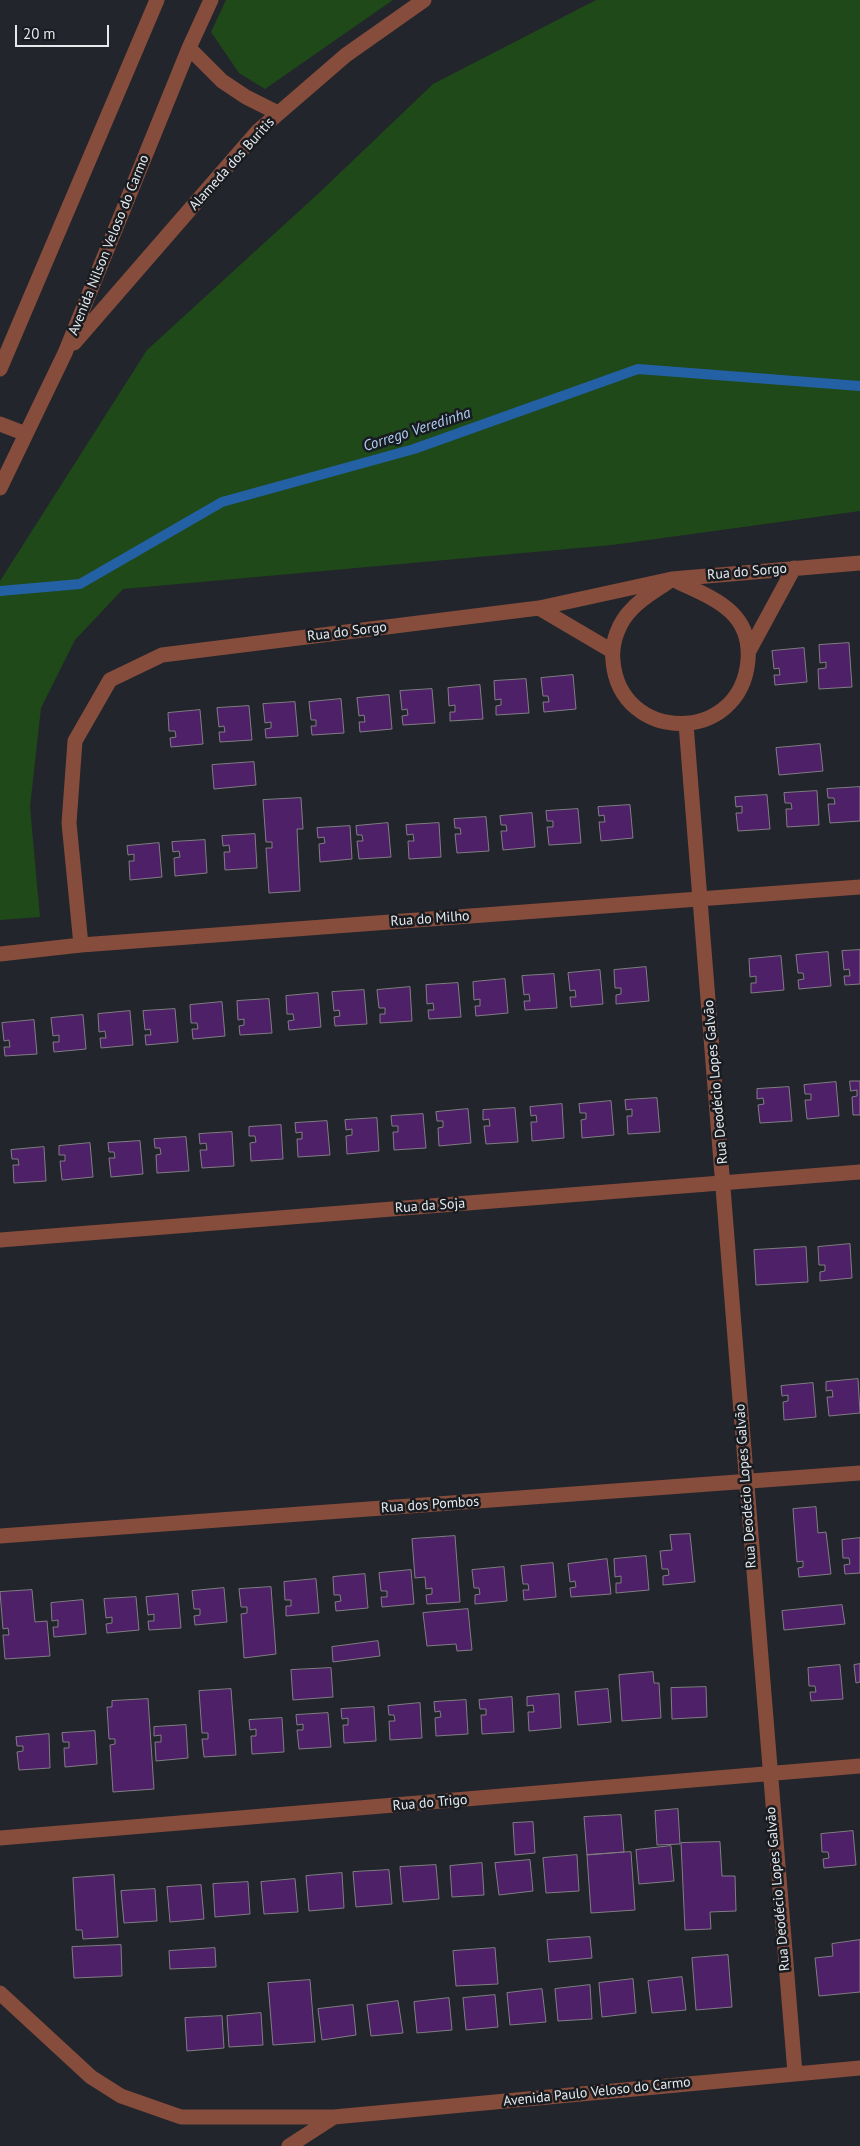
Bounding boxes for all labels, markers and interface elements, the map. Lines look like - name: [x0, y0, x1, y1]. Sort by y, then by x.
- scale bar: [18, 15, 111, 47]
- text: 20 m: [23, 24, 56, 43]
- street label: Alameda dos Buritis: [186, 114, 278, 214]
- street label: Avenida Nilson Veloso do Carmo: [65, 152, 153, 338]
- water label: Corrego Veredinha: [361, 404, 473, 456]
- street label: Rua do Sorgo: [706, 560, 788, 584]
- street label: Rua do Sorgo: [306, 619, 388, 645]
- street label: Rua do Milho: [390, 908, 470, 930]
- street label: Rua Deodécio Lopes Galvão: [700, 999, 732, 1165]
- street label: Rua da Soja: [394, 1195, 466, 1217]
- street label: Rua Deodécio Lopes Galvão: [732, 1403, 760, 1569]
- street label: Rua dos Pombos: [380, 1493, 480, 1517]
- street label: Rua do Trigo: [392, 1791, 468, 1815]
- street label: Rua Deodécio Lopes Galvão: [762, 1806, 794, 1972]
- street label: Avenida Paulo Veloso do Carmo: [503, 2074, 691, 2110]

